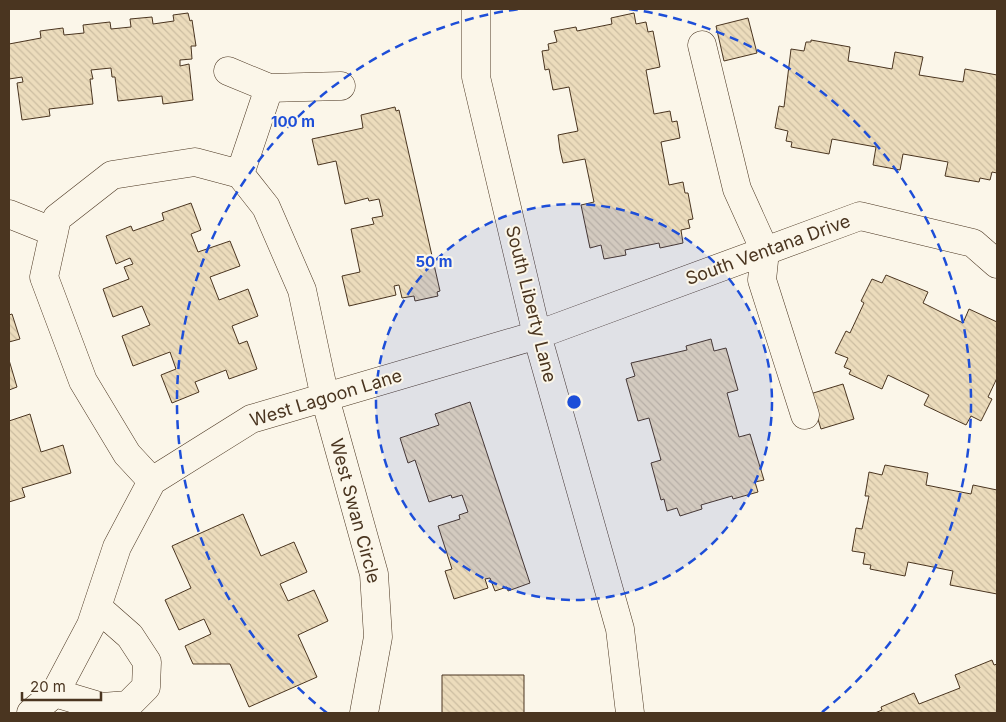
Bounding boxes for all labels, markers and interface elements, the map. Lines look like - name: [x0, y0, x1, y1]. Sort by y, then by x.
- text: 100 m: [271, 112, 315, 131]
- street label: South Ventana Drive: [683, 210, 853, 289]
- street label: South Liberty Lane: [502, 223, 561, 384]
- text: 50 m: [416, 252, 452, 271]
- street label: West Lagoon Lane: [247, 364, 404, 431]
- centre of rings: [565, 393, 583, 411]
- street label: West Swan Circle: [326, 436, 385, 586]
- scale bar: [22, 670, 101, 702]
- text: 20 m: [30, 677, 66, 696]

